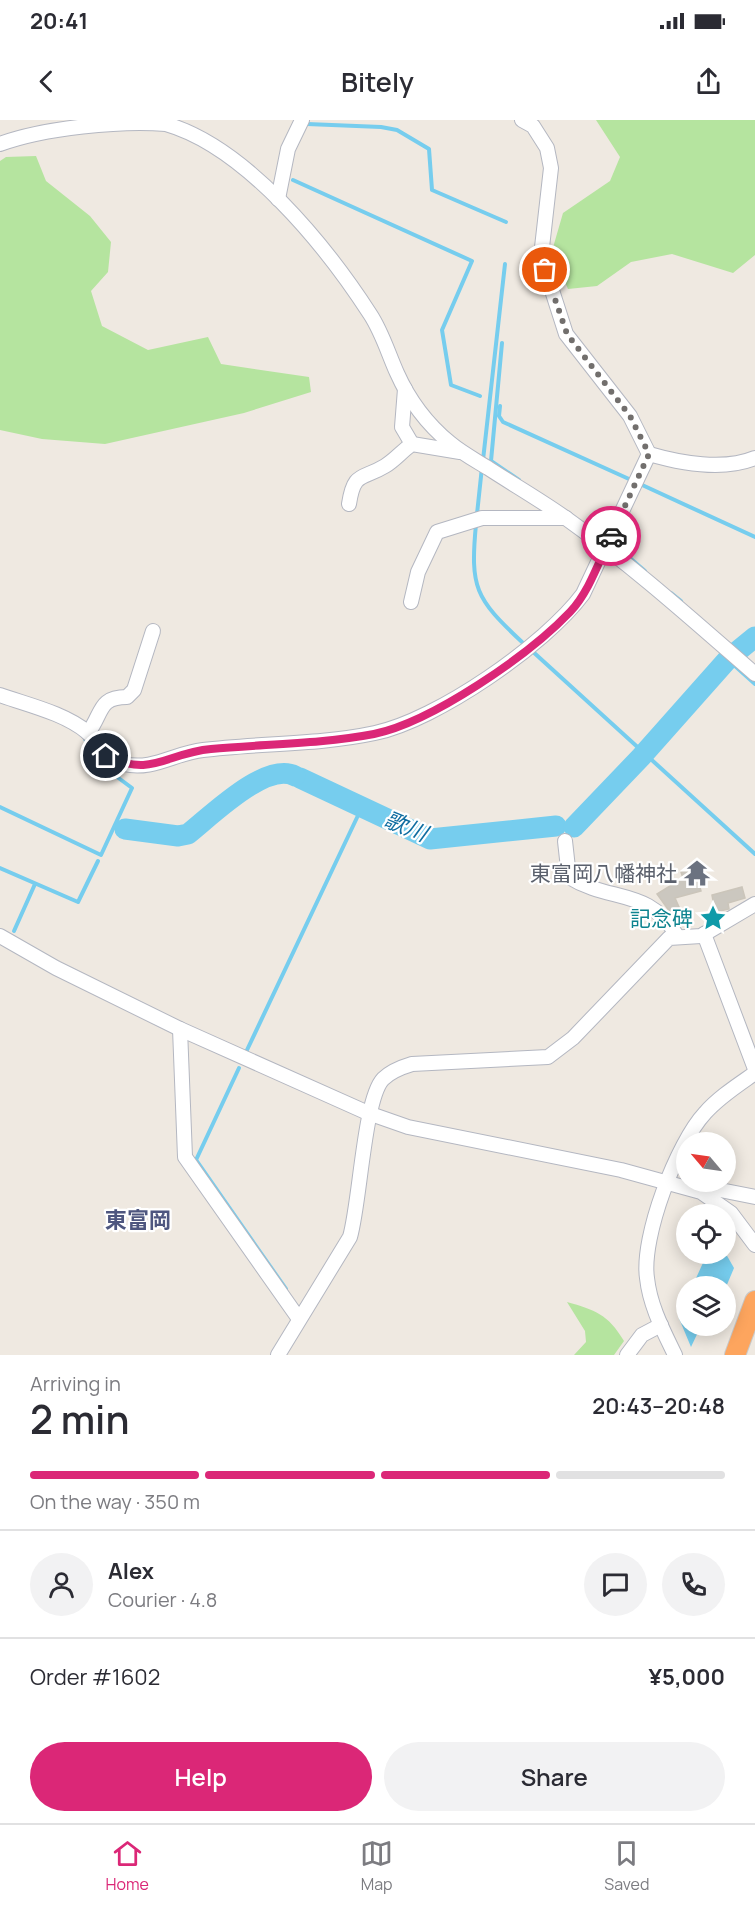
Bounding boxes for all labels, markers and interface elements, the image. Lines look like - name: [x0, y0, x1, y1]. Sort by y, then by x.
- text: 20:41: [30, 6, 88, 36]
- text: Bitely: [341, 63, 414, 100]
- icon: back: [30, 65, 63, 98]
- icon: share: [692, 65, 725, 98]
- pin: [519, 244, 570, 295]
- icon: bag: [528, 253, 561, 286]
- courier: [581, 506, 641, 566]
- icon: car: [595, 520, 628, 553]
- pin: [80, 730, 131, 781]
- icon: home: [89, 739, 122, 772]
- water label: 歌川: [380, 804, 434, 849]
- temple icon: 東富岡八幡神社: [682, 858, 712, 888]
- place label: 東富岡八幡神社: [530, 859, 677, 887]
- place icon: 記念碑: [698, 903, 728, 933]
- place label: 記念碑: [630, 904, 693, 932]
- north arrow: [676, 1132, 736, 1192]
- map controls: [676, 1132, 736, 1336]
- button: locate: [676, 1204, 736, 1264]
- district label: 東富岡: [105, 1205, 171, 1235]
- button: layers: [676, 1276, 736, 1336]
- text: Arriving in: [30, 1370, 121, 1397]
- text: 20:43–20:48: [592, 1391, 725, 1421]
- text: 2 min: [30, 1392, 129, 1446]
- text: On the way · 350 m: [30, 1488, 200, 1515]
- button: person: [30, 1553, 93, 1616]
- button: chat: [584, 1553, 647, 1616]
- button: phone: [662, 1553, 725, 1616]
- text: Alex: [108, 1556, 154, 1586]
- text: Courier · 4.8: [108, 1586, 217, 1613]
- text: Order #1602: [30, 1662, 160, 1692]
- text: ¥5,000: [649, 1662, 725, 1692]
- button: Help: [30, 1742, 372, 1811]
- button: Share: [384, 1742, 725, 1811]
- tab: Home: [106, 1837, 149, 1895]
- tab: Map: [360, 1837, 393, 1895]
- tab: Saved: [604, 1837, 649, 1895]

